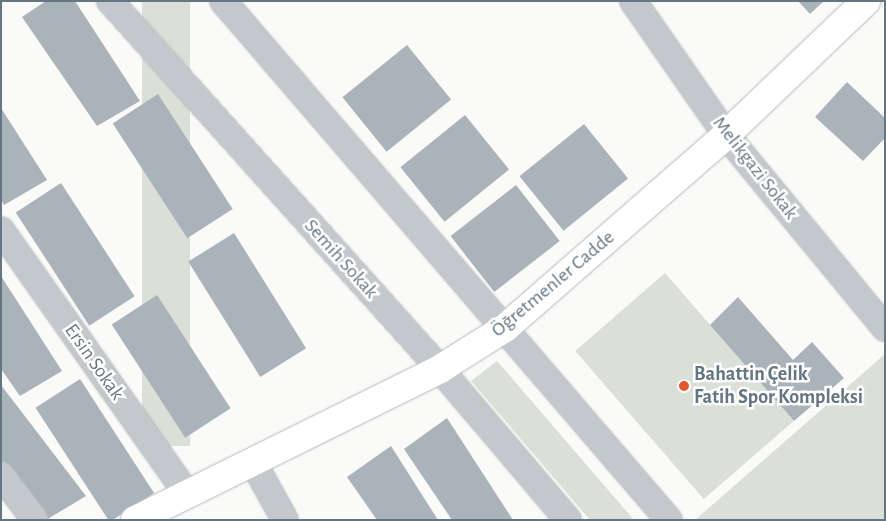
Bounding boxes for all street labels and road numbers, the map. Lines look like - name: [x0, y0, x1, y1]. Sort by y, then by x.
- street label: Melikgazi Sokak: [707, 112, 803, 224]
- street label: Semih Sokak: [299, 214, 383, 304]
- street label: Öğretmenler Cadde: [486, 225, 620, 343]
- street label: Ersin Sokak: [59, 319, 129, 405]

